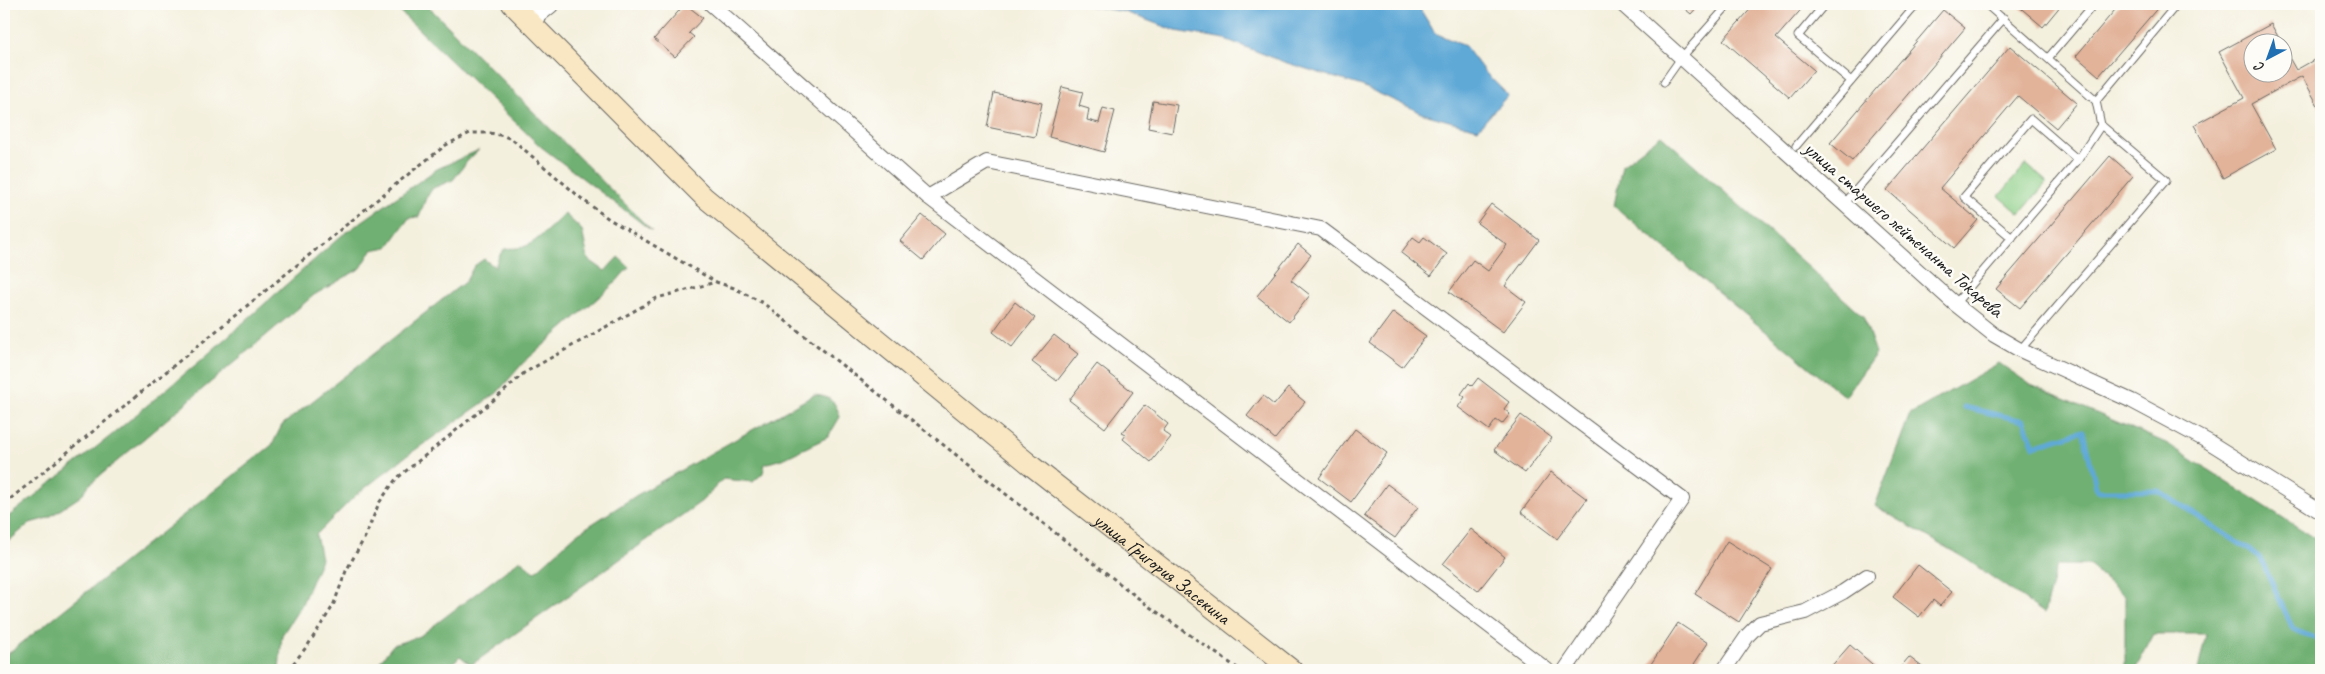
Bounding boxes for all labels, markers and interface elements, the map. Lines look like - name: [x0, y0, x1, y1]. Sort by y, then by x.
- north arrow: [2242, 32, 2292, 82]
- text: С: [2250, 57, 2268, 76]
- street label: улица старшего лейтенанта Токарева: [1798, 135, 2009, 324]
- street label: улица Григория Засекина: [1088, 507, 1237, 631]

